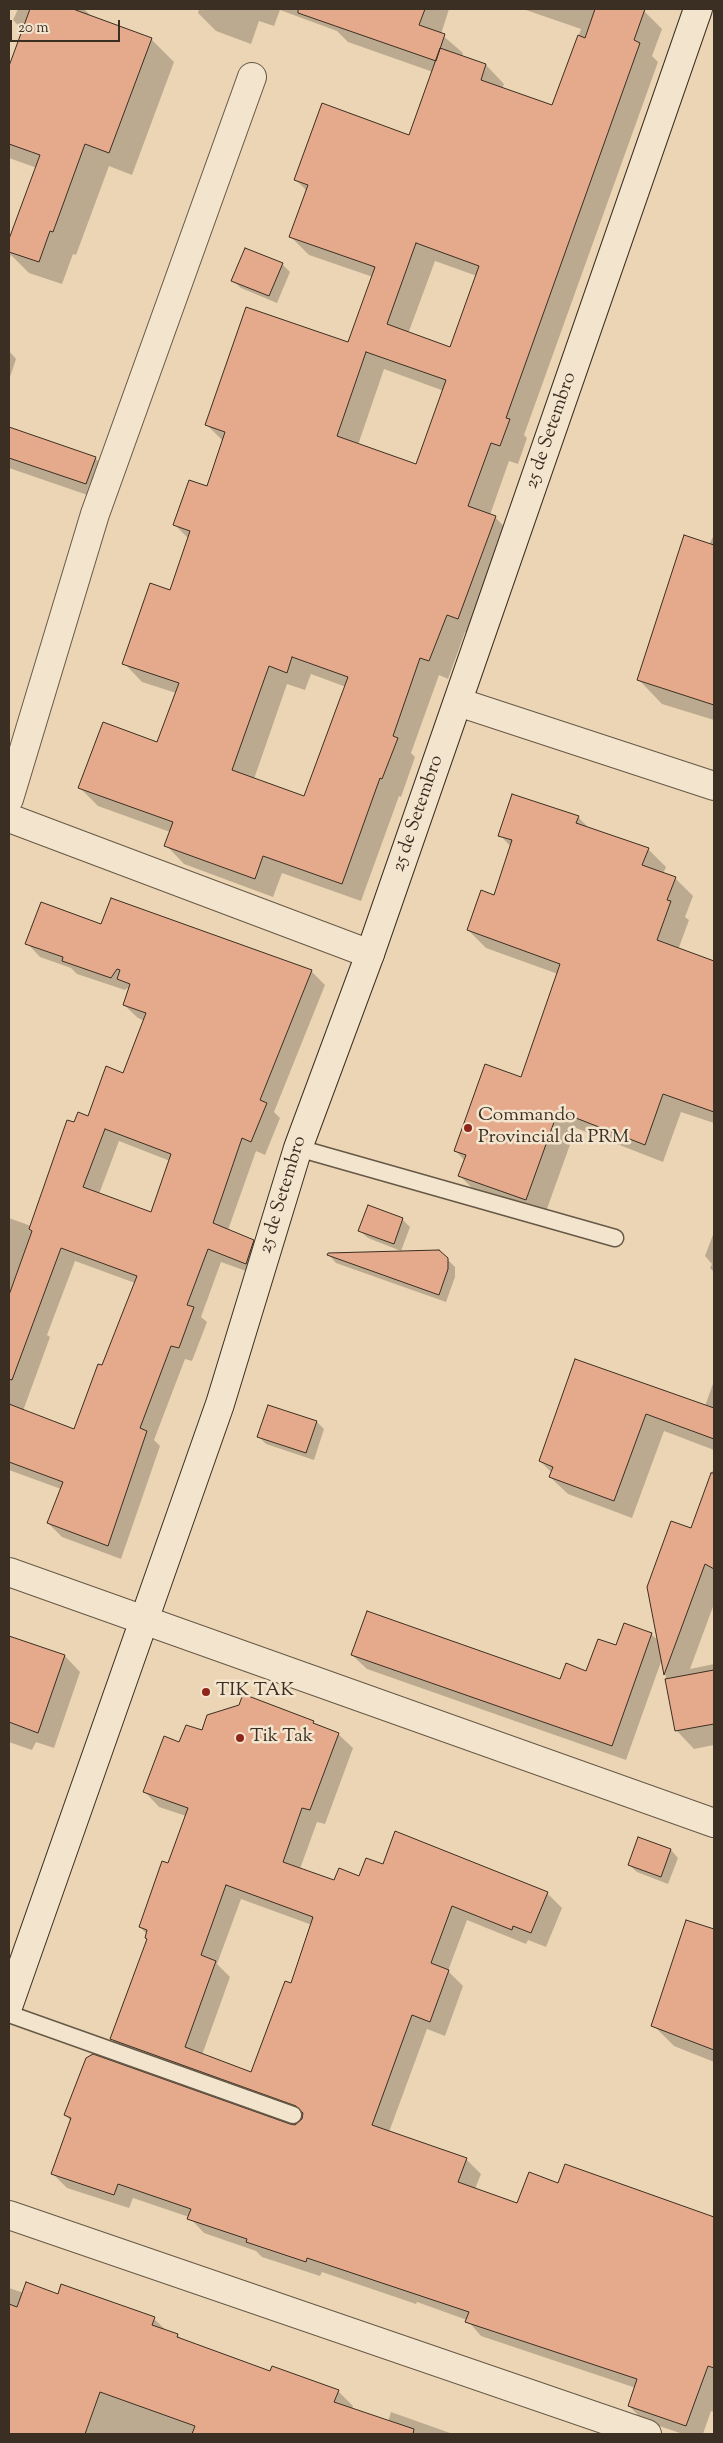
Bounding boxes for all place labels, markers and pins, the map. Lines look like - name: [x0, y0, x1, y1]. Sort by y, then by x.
- place label: Commando Provincial da PRM: [478, 1106, 629, 1150]
- marker: Commando Provincial da PRM: [462, 1122, 474, 1134]
- place label: TIK TAK: [216, 1681, 294, 1703]
- marker: TIK TAK: [200, 1686, 212, 1698]
- place label: Tik Tak: [250, 1727, 313, 1749]
- marker: Tik Tak: [234, 1732, 246, 1744]

